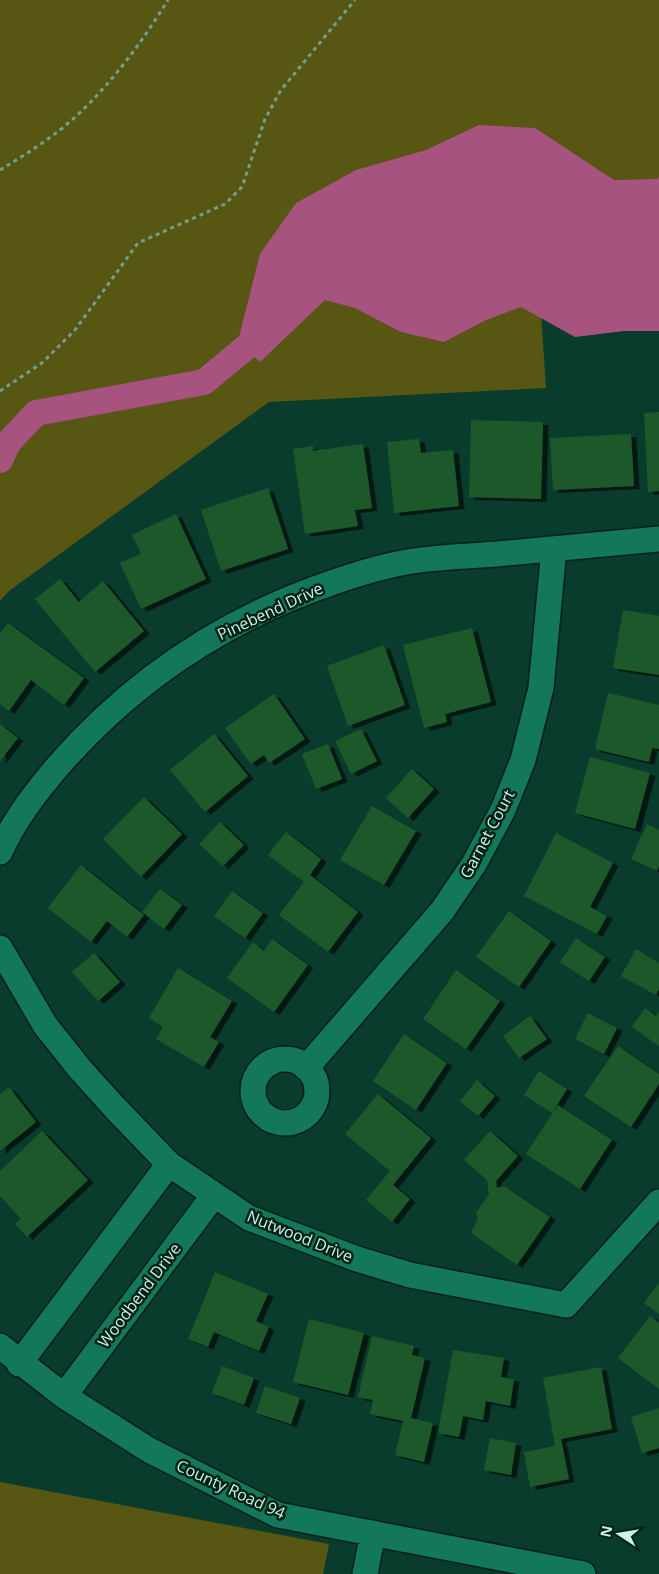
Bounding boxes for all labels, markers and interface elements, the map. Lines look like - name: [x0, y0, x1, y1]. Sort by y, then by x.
- street label: Pinebend Drive: [214, 577, 326, 645]
- street label: Garnet Court: [454, 786, 520, 882]
- street label: Nutwood Drive: [244, 1205, 356, 1267]
- street label: Woodbend Drive: [92, 1238, 186, 1352]
- street label: County Road 94: [173, 1454, 289, 1524]
- north arrow: [594, 1509, 644, 1559]
- text: N: [595, 1524, 616, 1539]

